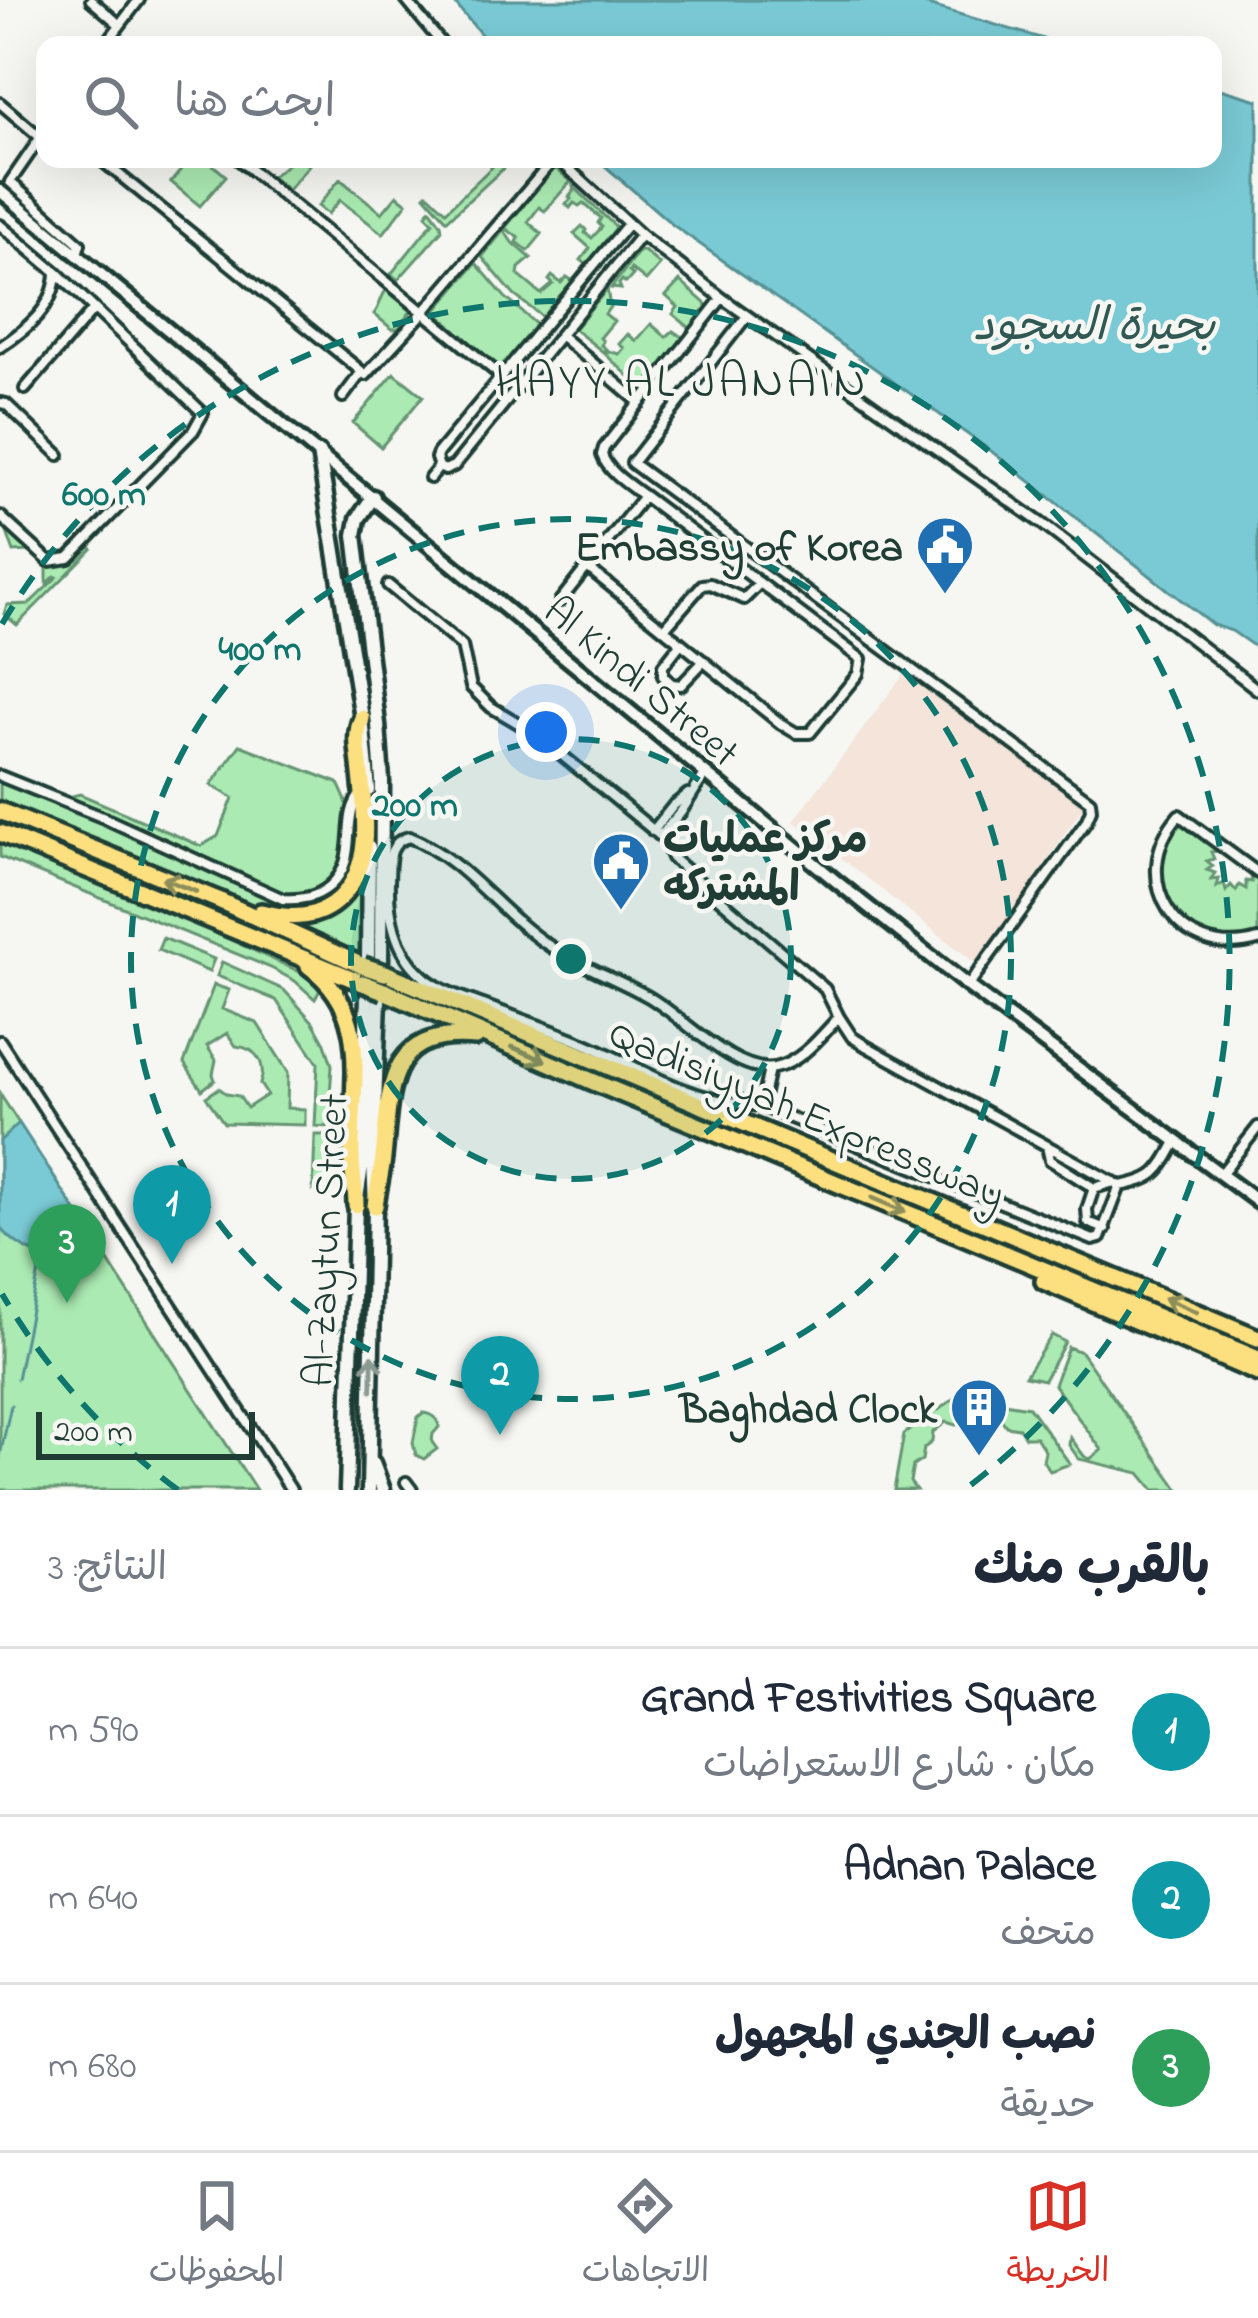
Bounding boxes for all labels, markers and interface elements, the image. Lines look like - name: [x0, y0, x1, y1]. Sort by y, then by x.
- search box: [36, 36, 1222, 168]
- icon: search: [78, 69, 144, 135]
- text: ابحث هنا: [174, 71, 336, 137]
- water label: بحيرة السجود: [973, 295, 1217, 361]
- district label: HAYY AL JANAIN: [495, 349, 869, 419]
- text: 600 m: [62, 470, 146, 523]
- public building icon: Embassy of Korea: [914, 514, 976, 596]
- place label: Embassy of Korea: [575, 519, 903, 580]
- street label: Al Kindi Street: [529, 583, 751, 784]
- text: 400 m: [219, 625, 301, 678]
- your location: [516, 702, 576, 762]
- text: 200 m: [371, 781, 458, 834]
- place label: مركز عمليات المشتركه: [663, 811, 868, 920]
- public building icon: مركز عمليات المشتركه: [590, 830, 652, 912]
- one-way arrow: [162, 872, 199, 894]
- centre of rings: [550, 938, 592, 980]
- street label: Qadisiyyah Expressway: [599, 1005, 1014, 1227]
- one-way arrow: [511, 1045, 547, 1067]
- street label: Al-Zaytun Street: [290, 1092, 367, 1388]
- pin: 1: [133, 1165, 211, 1264]
- one-way arrow: [870, 1196, 906, 1218]
- pin: 3: [28, 1204, 106, 1303]
- one-way arrow: [1162, 1293, 1199, 1314]
- pin: 2: [461, 1336, 539, 1435]
- one-way arrow: [360, 1354, 383, 1393]
- building icon: Baghdad Clock: [948, 1376, 1010, 1458]
- place label: Baghdad Clock: [677, 1381, 939, 1443]
- scale bar: [36, 1406, 255, 1459]
- text: 200 m: [54, 1409, 133, 1457]
- text: بالقرب منك: [974, 1532, 1210, 1607]
- text: النتائج: 3: [48, 1541, 167, 1598]
- text: Grand Festivities Square: [641, 1667, 1096, 1733]
- text: 590 m: [48, 1703, 139, 1760]
- text: 1: [1165, 1703, 1177, 1760]
- text: مكان · شارع الاستعراضات: [703, 1738, 1096, 1795]
- text: Adnan Palace: [843, 1835, 1096, 1901]
- text: 640 m: [48, 1871, 138, 1928]
- text: 2: [1161, 1871, 1181, 1928]
- text: متحف: [1000, 1906, 1096, 1963]
- text: نصب الجندي المجهول: [715, 2004, 1096, 2070]
- text: 680 m: [48, 2039, 137, 2096]
- text: 3: [1163, 2039, 1179, 2096]
- text: حديقة: [1000, 2078, 1096, 2135]
- tab: المحفوظات: [149, 2173, 285, 2299]
- tab: الاتجاهات: [582, 2173, 709, 2299]
- tab: الخريطة: [1006, 2173, 1109, 2299]

